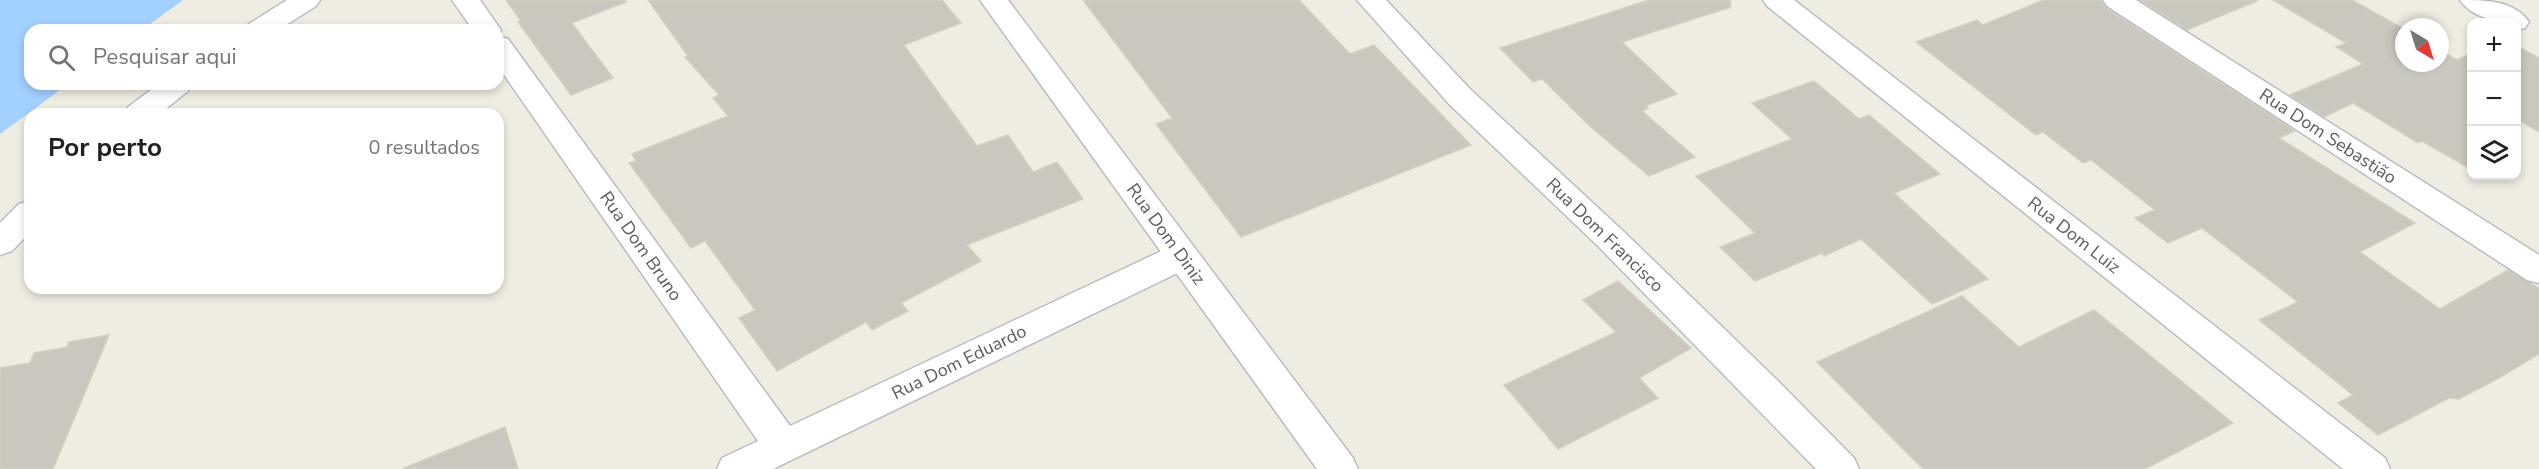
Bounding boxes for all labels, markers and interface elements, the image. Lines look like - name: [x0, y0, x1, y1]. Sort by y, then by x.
- north arrow: [2395, 18, 2449, 72]
- map controls: [2467, 18, 2521, 180]
- button: +: [2467, 18, 2521, 72]
- search box: [24, 24, 504, 90]
- icon: search: [45, 41, 78, 74]
- text: Pesquisar aqui: [93, 42, 237, 72]
- button: −: [2467, 72, 2521, 126]
- street label: Rua Dom Sebastião: [2255, 83, 2401, 189]
- button: layers: [2467, 126, 2521, 180]
- text: Por perto: [48, 130, 162, 165]
- text: 0 resultados: [369, 134, 480, 161]
- street label: Rua Dom Francisco: [1541, 173, 1669, 297]
- street label: Rua Dom Diniz: [1121, 178, 1211, 290]
- street label: Rua Dom Bruno: [594, 186, 688, 306]
- street label: Rua Dom Luiz: [2023, 191, 2125, 279]
- street label: Rua Dom Eduardo: [888, 319, 1030, 405]

